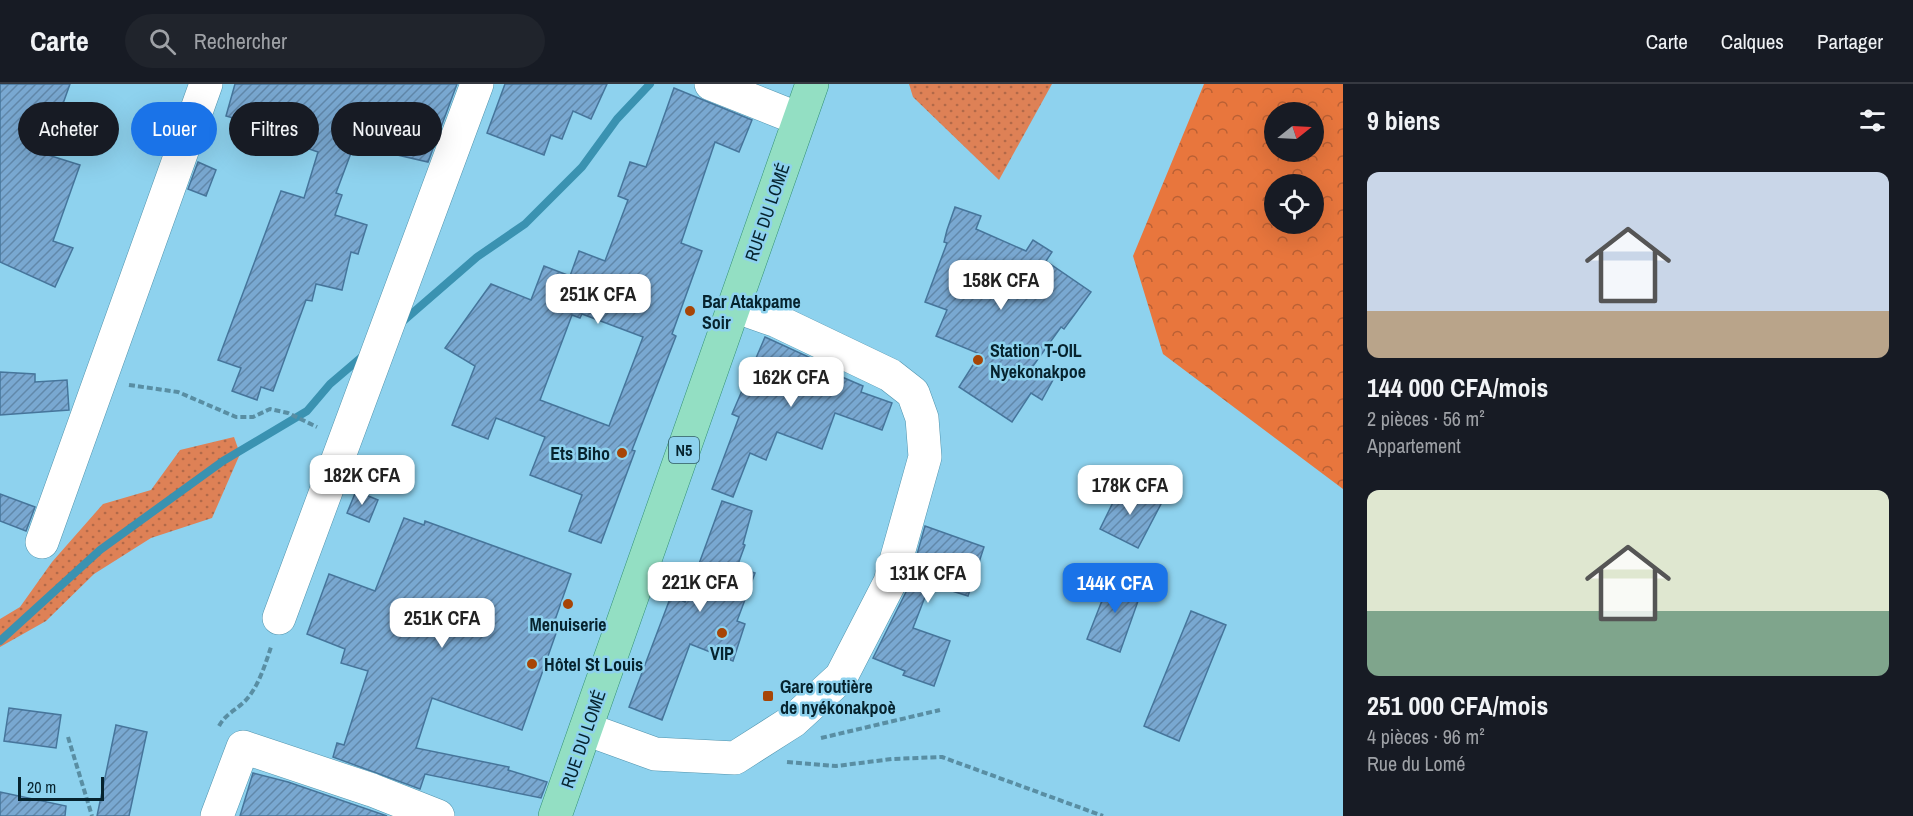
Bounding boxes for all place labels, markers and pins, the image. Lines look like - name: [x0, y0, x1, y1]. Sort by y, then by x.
- pin: 158K CFA: [939, 260, 1063, 311]
- pin: 251K CFA: [536, 274, 660, 325]
- place label: Bar Atakpame Soir: [702, 289, 801, 335]
- marker: Bar Atakpame Soir: [683, 304, 697, 318]
- place label: Station T-OIL Nyekonakpoe: [990, 338, 1086, 384]
- marker: Station T-OIL Nyekonakpoe: [971, 353, 985, 367]
- pin: 162K CFA: [729, 357, 853, 408]
- place label: Ets Biho: [550, 441, 610, 466]
- marker: Ets Biho: [615, 446, 629, 460]
- pin: 182K CFA: [300, 455, 424, 506]
- pin: 178K CFA: [1068, 465, 1192, 516]
- pin: 131K CFA: [866, 553, 990, 604]
- pin: 221K CFA: [638, 562, 762, 613]
- pin: 144K CFA: [1053, 563, 1177, 614]
- marker: Menuiserie: [561, 597, 575, 611]
- pin: 251K CFA: [380, 598, 504, 649]
- place label: Menuiserie: [529, 612, 607, 637]
- marker: VIP: [715, 626, 729, 640]
- place label: VIP: [710, 641, 734, 666]
- place label: Hôtel St Louis: [544, 652, 643, 677]
- marker: Hôtel St Louis: [525, 657, 539, 671]
- place label: Gare routière de nyékonakpoè: [780, 674, 896, 720]
- marker: Gare routière de nyékonakpoè: [761, 689, 775, 703]

